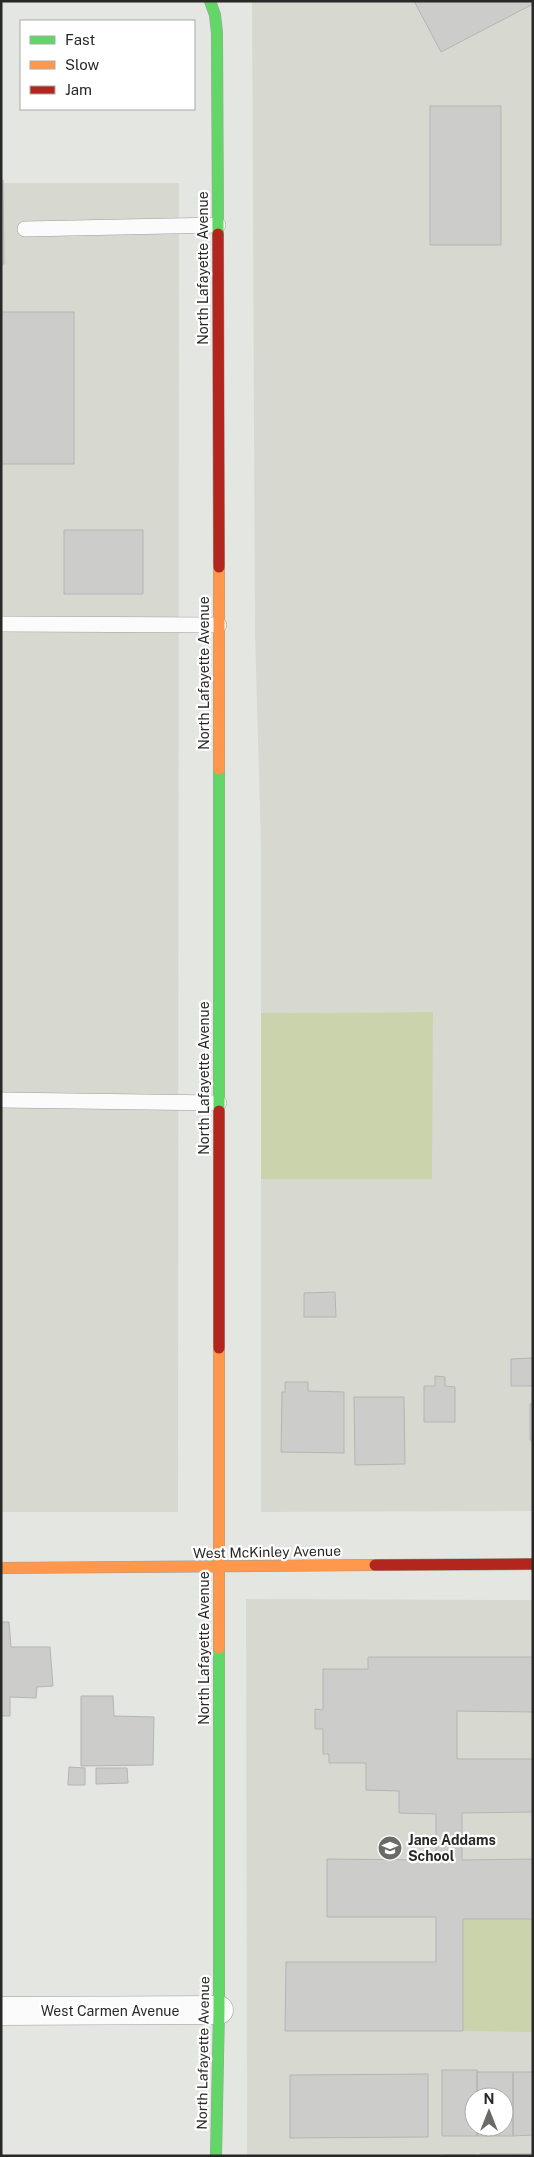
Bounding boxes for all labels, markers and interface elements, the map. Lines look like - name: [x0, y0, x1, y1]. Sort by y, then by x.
- legend: [20, 20, 195, 110]
- text: Fast: [65, 31, 95, 48]
- text: Slow: [65, 56, 100, 73]
- text: Jam: [65, 81, 92, 98]
- street label: North Lafayette Avenue: [195, 191, 211, 345]
- street label: North Lafayette Avenue: [196, 596, 212, 750]
- street label: North Lafayette Avenue: [196, 1001, 212, 1155]
- street label: West McKinley Avenue: [193, 1543, 341, 1561]
- street label: North Lafayette Avenue: [196, 1571, 212, 1725]
- place label: Jane Addams School: [408, 1832, 496, 1864]
- school or university icon: Jane Addams School: [377, 1835, 403, 1861]
- street label: North Lafayette Avenue: [194, 1976, 212, 2130]
- street label: West Carmen Avenue: [41, 2003, 179, 2019]
- north arrow: [464, 2087, 514, 2137]
- text: N: [484, 2091, 494, 2107]

